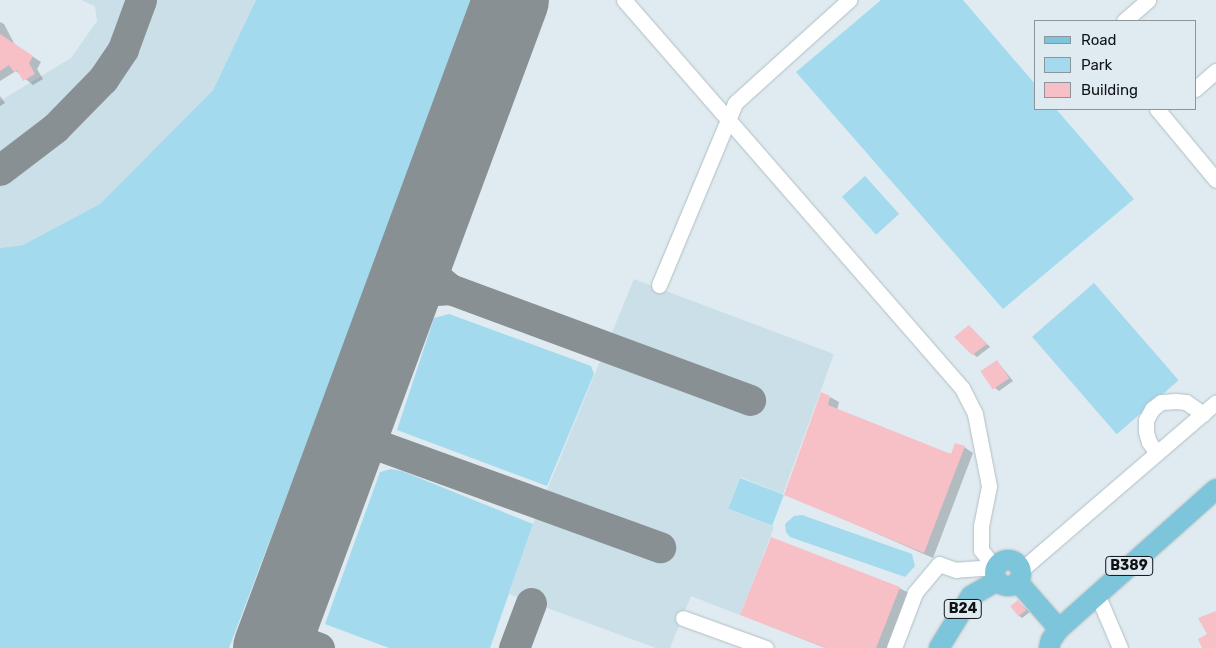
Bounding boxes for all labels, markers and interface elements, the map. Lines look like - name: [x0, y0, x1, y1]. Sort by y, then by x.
- legend: [1034, 20, 1196, 110]
- text: Road: [1081, 31, 1117, 49]
- text: Park: [1081, 56, 1112, 74]
- text: Building: [1081, 81, 1138, 99]
- road number: B389: [1104, 554, 1154, 578]
- road number: B24: [943, 598, 983, 620]

